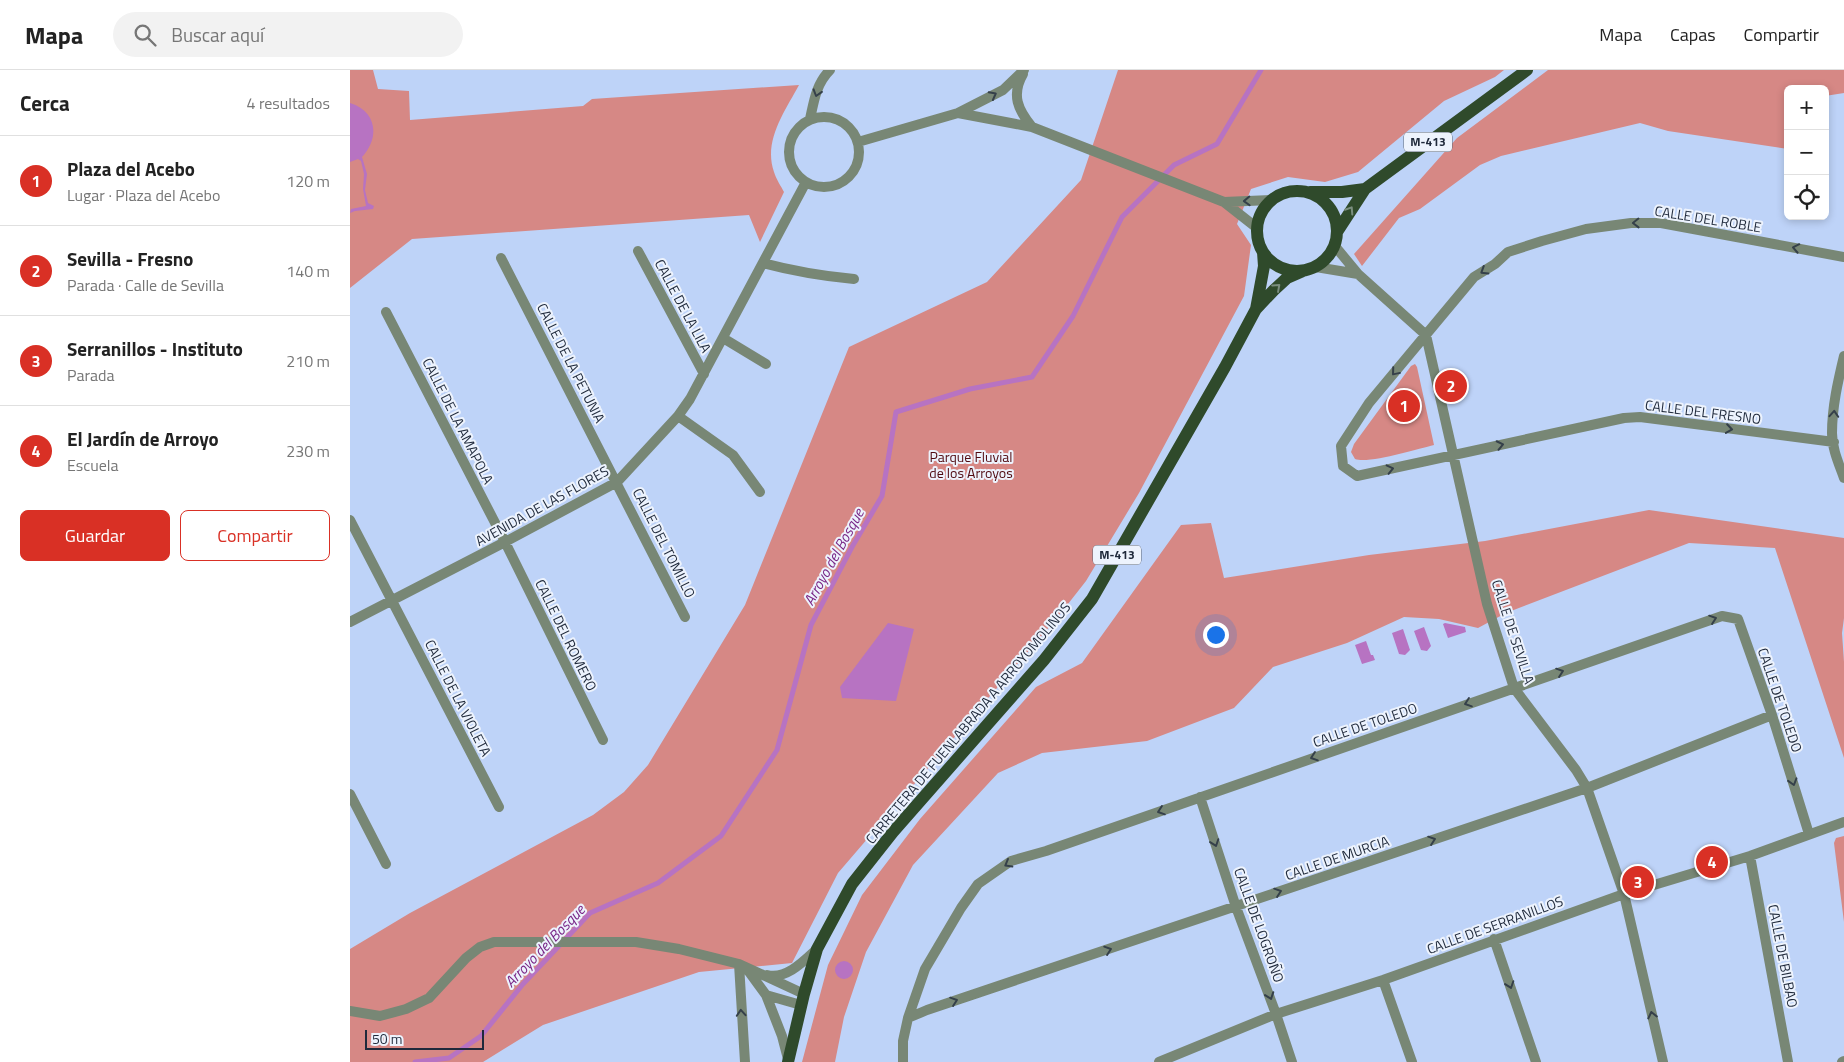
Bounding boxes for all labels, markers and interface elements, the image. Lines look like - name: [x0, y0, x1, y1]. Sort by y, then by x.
- search box: [113, 12, 463, 57]
- text: Mapa: [25, 17, 83, 53]
- text: Buscar aquí: [171, 20, 264, 49]
- icon: search: [131, 21, 159, 49]
- text: Mapa: [1599, 21, 1642, 48]
- text: Capas: [1670, 21, 1716, 48]
- text: Compartir: [1744, 21, 1819, 48]
- map controls: [1784, 85, 1829, 220]
- button: +: [1784, 85, 1829, 130]
- text: Cerca: [20, 87, 70, 119]
- one-way arrow: [812, 88, 822, 97]
- text: 4 resultados: [246, 91, 330, 115]
- one-way arrow: [988, 91, 997, 101]
- button: −: [1784, 130, 1829, 175]
- road number: M-413: [1404, 132, 1452, 152]
- text: Plaza del Acebo: [67, 154, 195, 183]
- text: 1: [32, 169, 40, 193]
- text: 120 m: [286, 169, 330, 193]
- button: locate: [1784, 175, 1829, 220]
- text: Lugar · Plaza del Acebo: [67, 183, 220, 207]
- one-way arrow: [1243, 196, 1251, 207]
- street label: CALLE DEL ROBLE: [1653, 200, 1763, 237]
- one-way arrow: [1344, 206, 1353, 216]
- one-way arrow: [1632, 218, 1640, 228]
- text: Sevilla - Fresno: [67, 244, 193, 273]
- one-way arrow: [1792, 244, 1800, 254]
- street label: CALLE DE LA LILA: [650, 255, 717, 357]
- text: 2: [32, 259, 40, 283]
- text: 140 m: [286, 259, 330, 283]
- one-way arrow: [1480, 265, 1489, 274]
- text: Parada · Calle de Sevilla: [67, 273, 224, 297]
- one-way arrow: [1271, 284, 1280, 293]
- street label: CALLE DE LA PETUNIA: [532, 299, 611, 427]
- text: Serranillos - Instituto: [67, 334, 243, 363]
- text: 3: [32, 349, 40, 373]
- text: 210 m: [286, 349, 330, 373]
- street label: CALLE DE LA AMAPOLA: [417, 354, 500, 488]
- text: Parada: [67, 363, 114, 387]
- one-way arrow: [1391, 367, 1400, 376]
- pin: 2: [1435, 367, 1467, 405]
- pin: 1: [1388, 387, 1420, 425]
- street label: CALLE DEL FRESNO: [1644, 394, 1762, 429]
- one-way arrow: [1828, 409, 1839, 417]
- one-way arrow: [1725, 423, 1733, 434]
- text: El Jardín de Arroyo: [67, 424, 219, 453]
- text: 4: [32, 439, 40, 463]
- text: 230 m: [286, 439, 330, 463]
- one-way arrow: [1495, 440, 1504, 451]
- park label: Parque Fluvial de los Arroyos: [929, 446, 1013, 483]
- text: Escuela: [67, 453, 119, 477]
- street label: AVENIDA DE LAS FLORES: [471, 460, 612, 551]
- one-way arrow: [1385, 464, 1394, 475]
- street label: CALLE DEL TOMILLO: [628, 484, 701, 601]
- water label: Arroyo del Bosque: [797, 503, 870, 609]
- button: Guardar: [20, 510, 170, 561]
- button: Compartir: [180, 510, 330, 561]
- road number: M-413: [1093, 546, 1141, 564]
- street label: CALLE DEL ROMERO: [530, 575, 603, 694]
- street label: CALLE DE SEVILLA: [1487, 577, 1540, 687]
- street label: CARRETERA DE FUENLABRADA A ARROYOMOLINOS: [860, 597, 1075, 848]
- one-way arrow: [1709, 615, 1717, 625]
- your location: [1203, 622, 1229, 648]
- street label: CALLE DE LA VIOLETA: [420, 636, 497, 760]
- street label: CALLE DE TOLEDO: [1753, 645, 1808, 755]
- one-way arrow: [1555, 667, 1564, 677]
- street label: CALLE DE TOLEDO: [1310, 697, 1420, 752]
- one-way arrow: [1464, 697, 1472, 707]
- one-way arrow: [1310, 751, 1319, 761]
- one-way arrow: [1787, 778, 1797, 786]
- one-way arrow: [1157, 805, 1166, 815]
- street label: CALLE DE MURCIA: [1282, 830, 1392, 885]
- one-way arrow: [1428, 836, 1436, 846]
- one-way arrow: [1209, 839, 1219, 847]
- pin: 4: [1696, 843, 1728, 881]
- one-way arrow: [1004, 858, 1013, 868]
- pin: 3: [1622, 863, 1654, 901]
- street label: CALLE DE LOGROÑO: [1229, 864, 1290, 985]
- one-way arrow: [1274, 888, 1282, 898]
- street label: CALLE DE SERRANILLOS: [1424, 890, 1566, 959]
- water label: Arroyo del Bosque: [499, 898, 591, 992]
- street label: CALLE DE BILBAO: [1763, 902, 1804, 1009]
- one-way arrow: [1103, 945, 1112, 955]
- one-way arrow: [1504, 980, 1514, 989]
- one-way arrow: [1264, 991, 1274, 1000]
- one-way arrow: [949, 997, 957, 1007]
- one-way arrow: [735, 1009, 746, 1017]
- one-way arrow: [1647, 1010, 1658, 1019]
- scale bar: [365, 1027, 484, 1050]
- text: 50 m: [372, 1028, 402, 1049]

